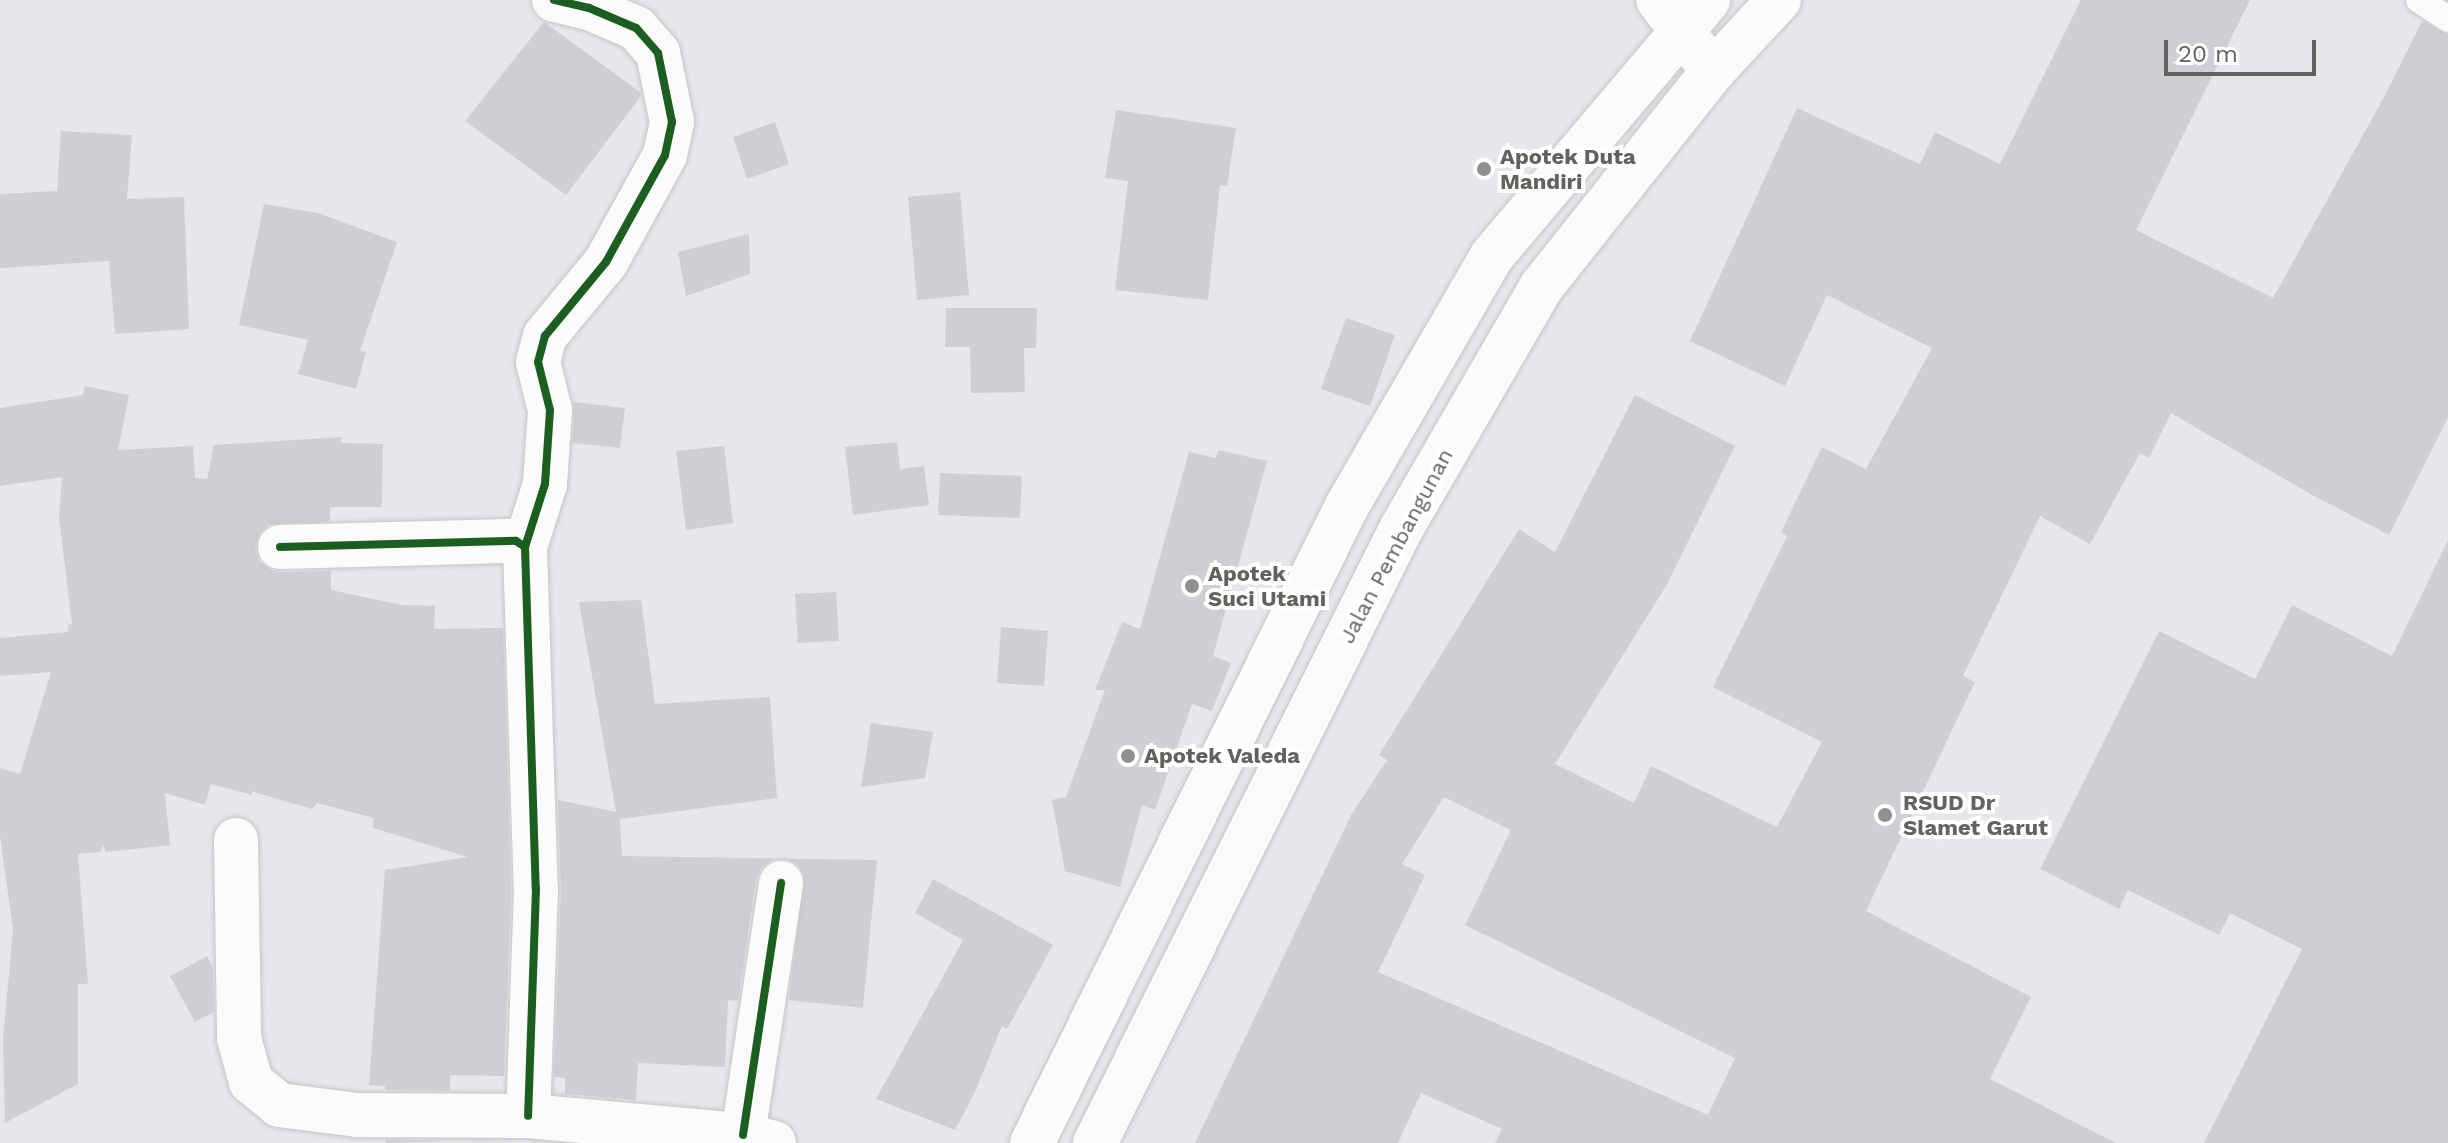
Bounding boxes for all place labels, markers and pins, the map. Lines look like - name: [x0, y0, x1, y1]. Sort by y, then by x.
- place label: Apotek Duta Mandiri: [1500, 143, 1636, 194]
- marker: Apotek Duta Mandiri: [1475, 160, 1493, 178]
- place label: Apotek Suci Utami: [1208, 560, 1326, 612]
- marker: Apotek Suci Utami: [1183, 577, 1201, 595]
- place label: Apotek Valeda: [1144, 743, 1301, 769]
- marker: Apotek Valeda: [1119, 747, 1137, 765]
- place label: RSUD Dr Slamet Garut: [1903, 789, 2048, 840]
- marker: RSUD Dr Slamet Garut: [1874, 804, 1896, 826]

